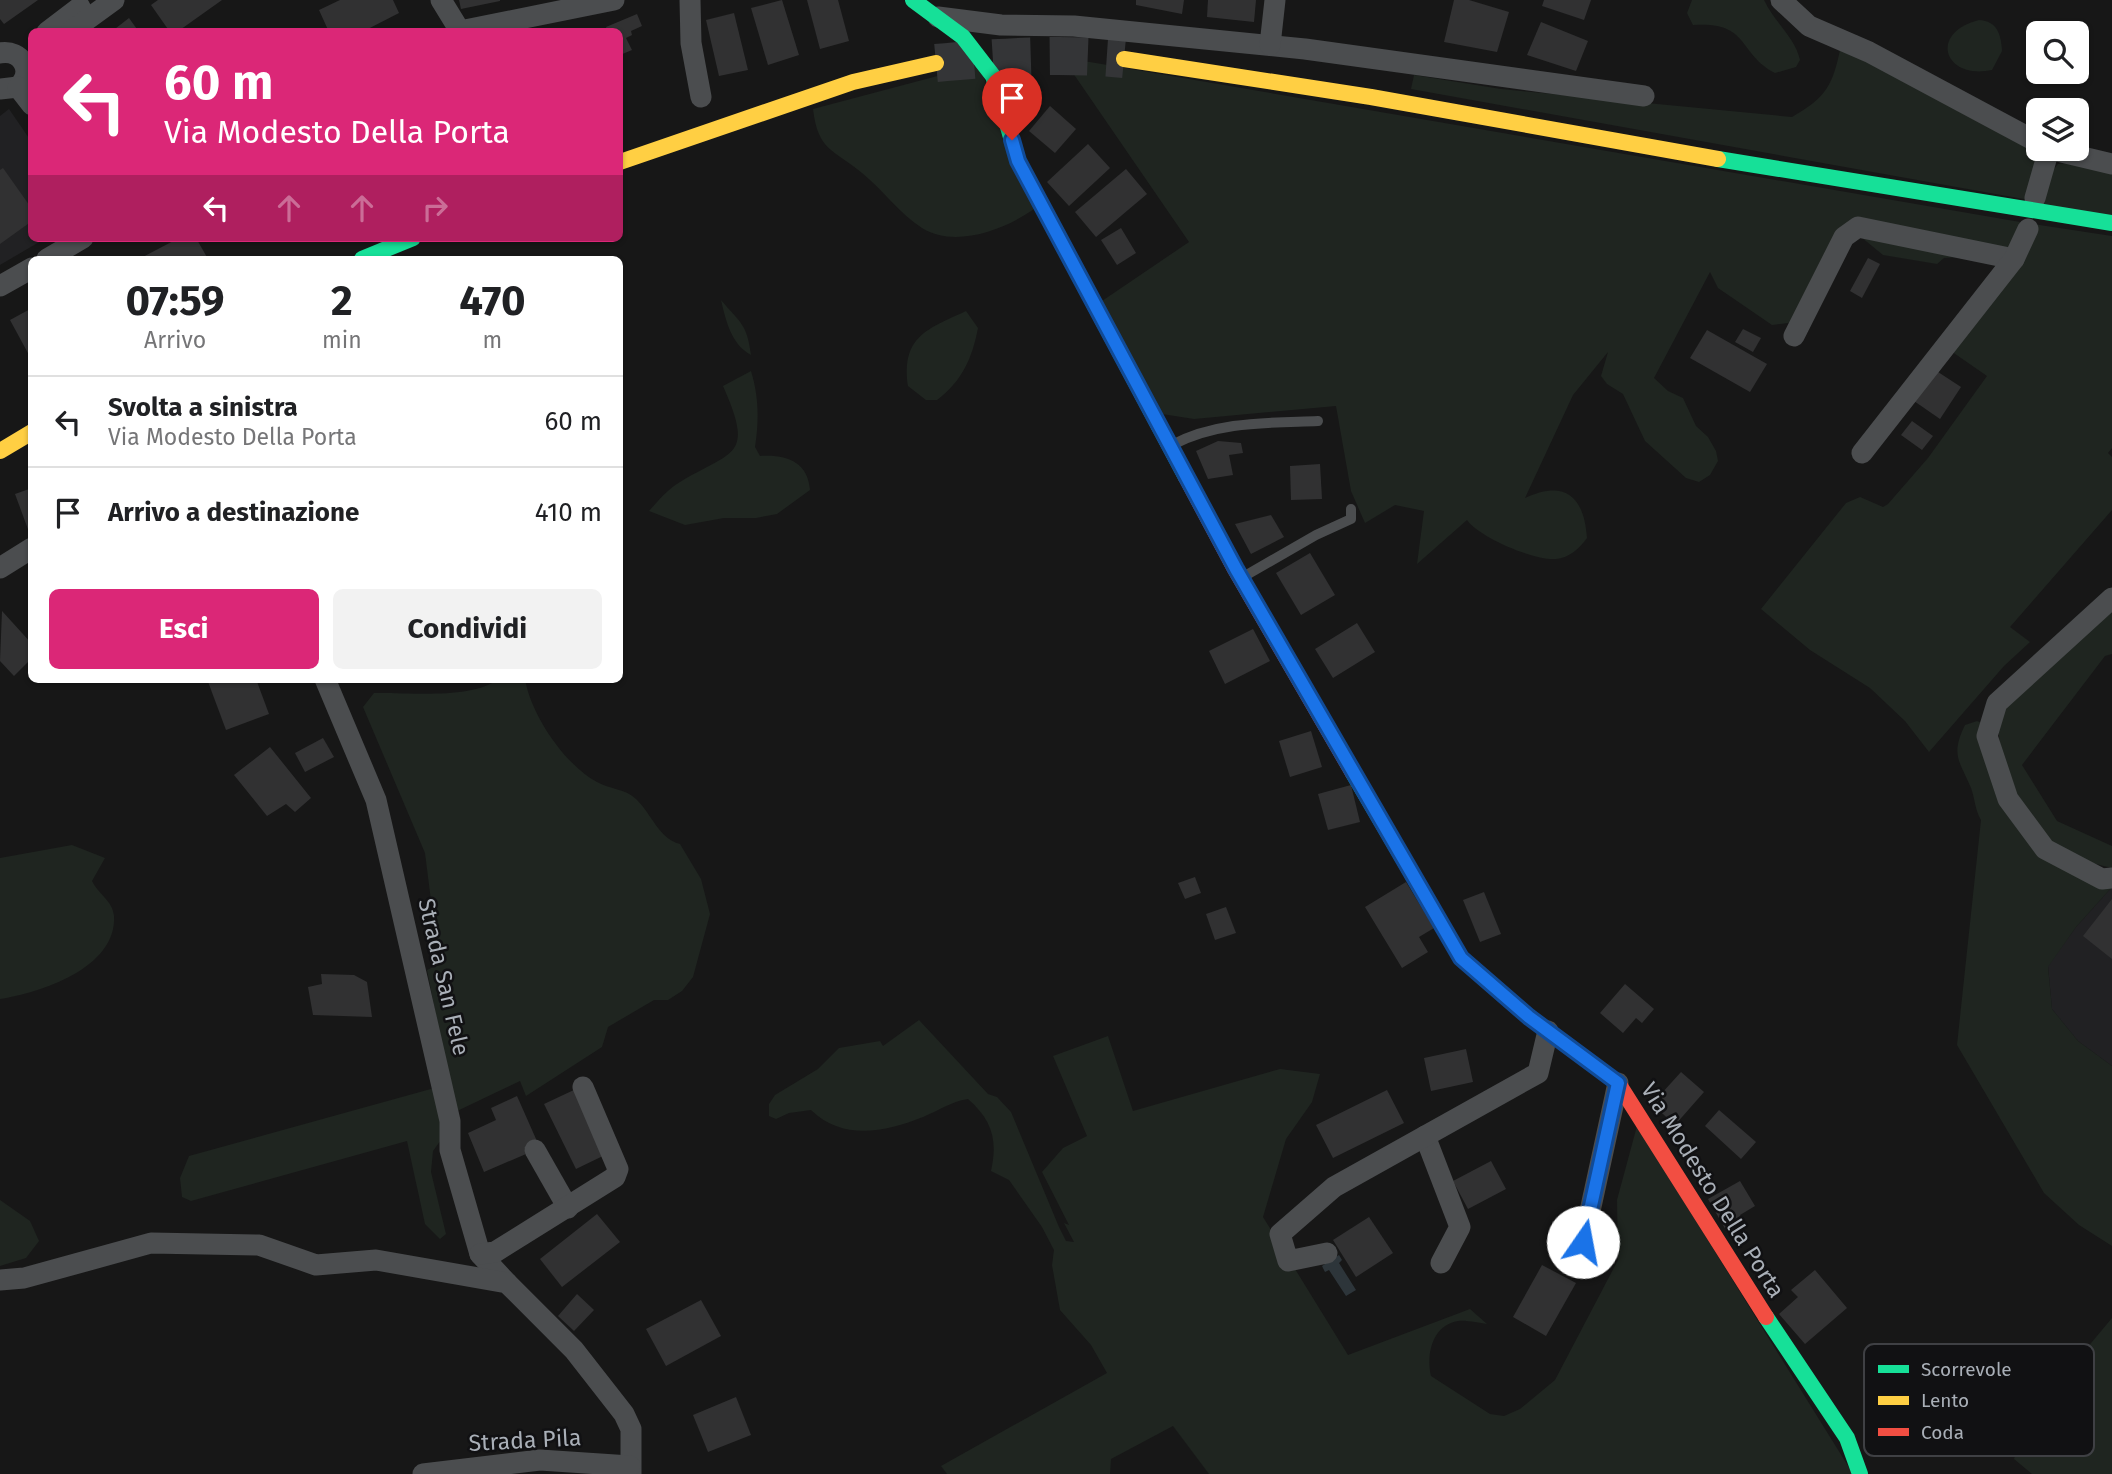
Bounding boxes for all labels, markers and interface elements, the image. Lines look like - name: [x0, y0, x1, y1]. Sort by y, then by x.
- map controls: [2026, 21, 2089, 161]
- button: search: [2026, 21, 2089, 84]
- text: 60 m: [164, 53, 273, 112]
- icon: left: [49, 56, 140, 147]
- pin: [982, 68, 1042, 140]
- icon: arrive: [993, 79, 1031, 117]
- button: layers: [2026, 98, 2089, 161]
- text: Via Modesto Della Porta: [164, 113, 510, 151]
- icon: left: [197, 189, 235, 227]
- icon: ahead: [270, 189, 308, 227]
- icon: ahead: [343, 189, 381, 227]
- icon: right: [416, 189, 454, 227]
- text: 07:59: [125, 276, 225, 326]
- text: 2: [331, 276, 353, 326]
- text: 470: [459, 276, 526, 326]
- text: Arrivo: [144, 326, 206, 354]
- text: min: [322, 326, 362, 354]
- text: m: [483, 326, 502, 354]
- text: Svolta a sinistra: [108, 392, 298, 423]
- icon: left: [49, 403, 87, 441]
- text: 60 m: [544, 406, 602, 437]
- text: Via Modesto Della Porta: [108, 423, 357, 451]
- icon: arrive: [49, 494, 87, 532]
- text: Arrivo a destinazione: [108, 497, 359, 528]
- text: 410 m: [535, 497, 602, 528]
- button: Esci: [49, 589, 319, 669]
- button: Condividi: [333, 589, 602, 669]
- street label: Strada San Fele: [412, 896, 476, 1058]
- street label: Via Modesto Della Porta: [1635, 1077, 1791, 1303]
- position arrow: [1546, 1205, 1620, 1279]
- legend: [1864, 1344, 2094, 1456]
- text: Scorrevole: [1921, 1358, 2012, 1381]
- text: Lento: [1921, 1389, 1969, 1412]
- text: Coda: [1921, 1421, 1964, 1444]
- street label: Strada Pila: [468, 1423, 582, 1457]

